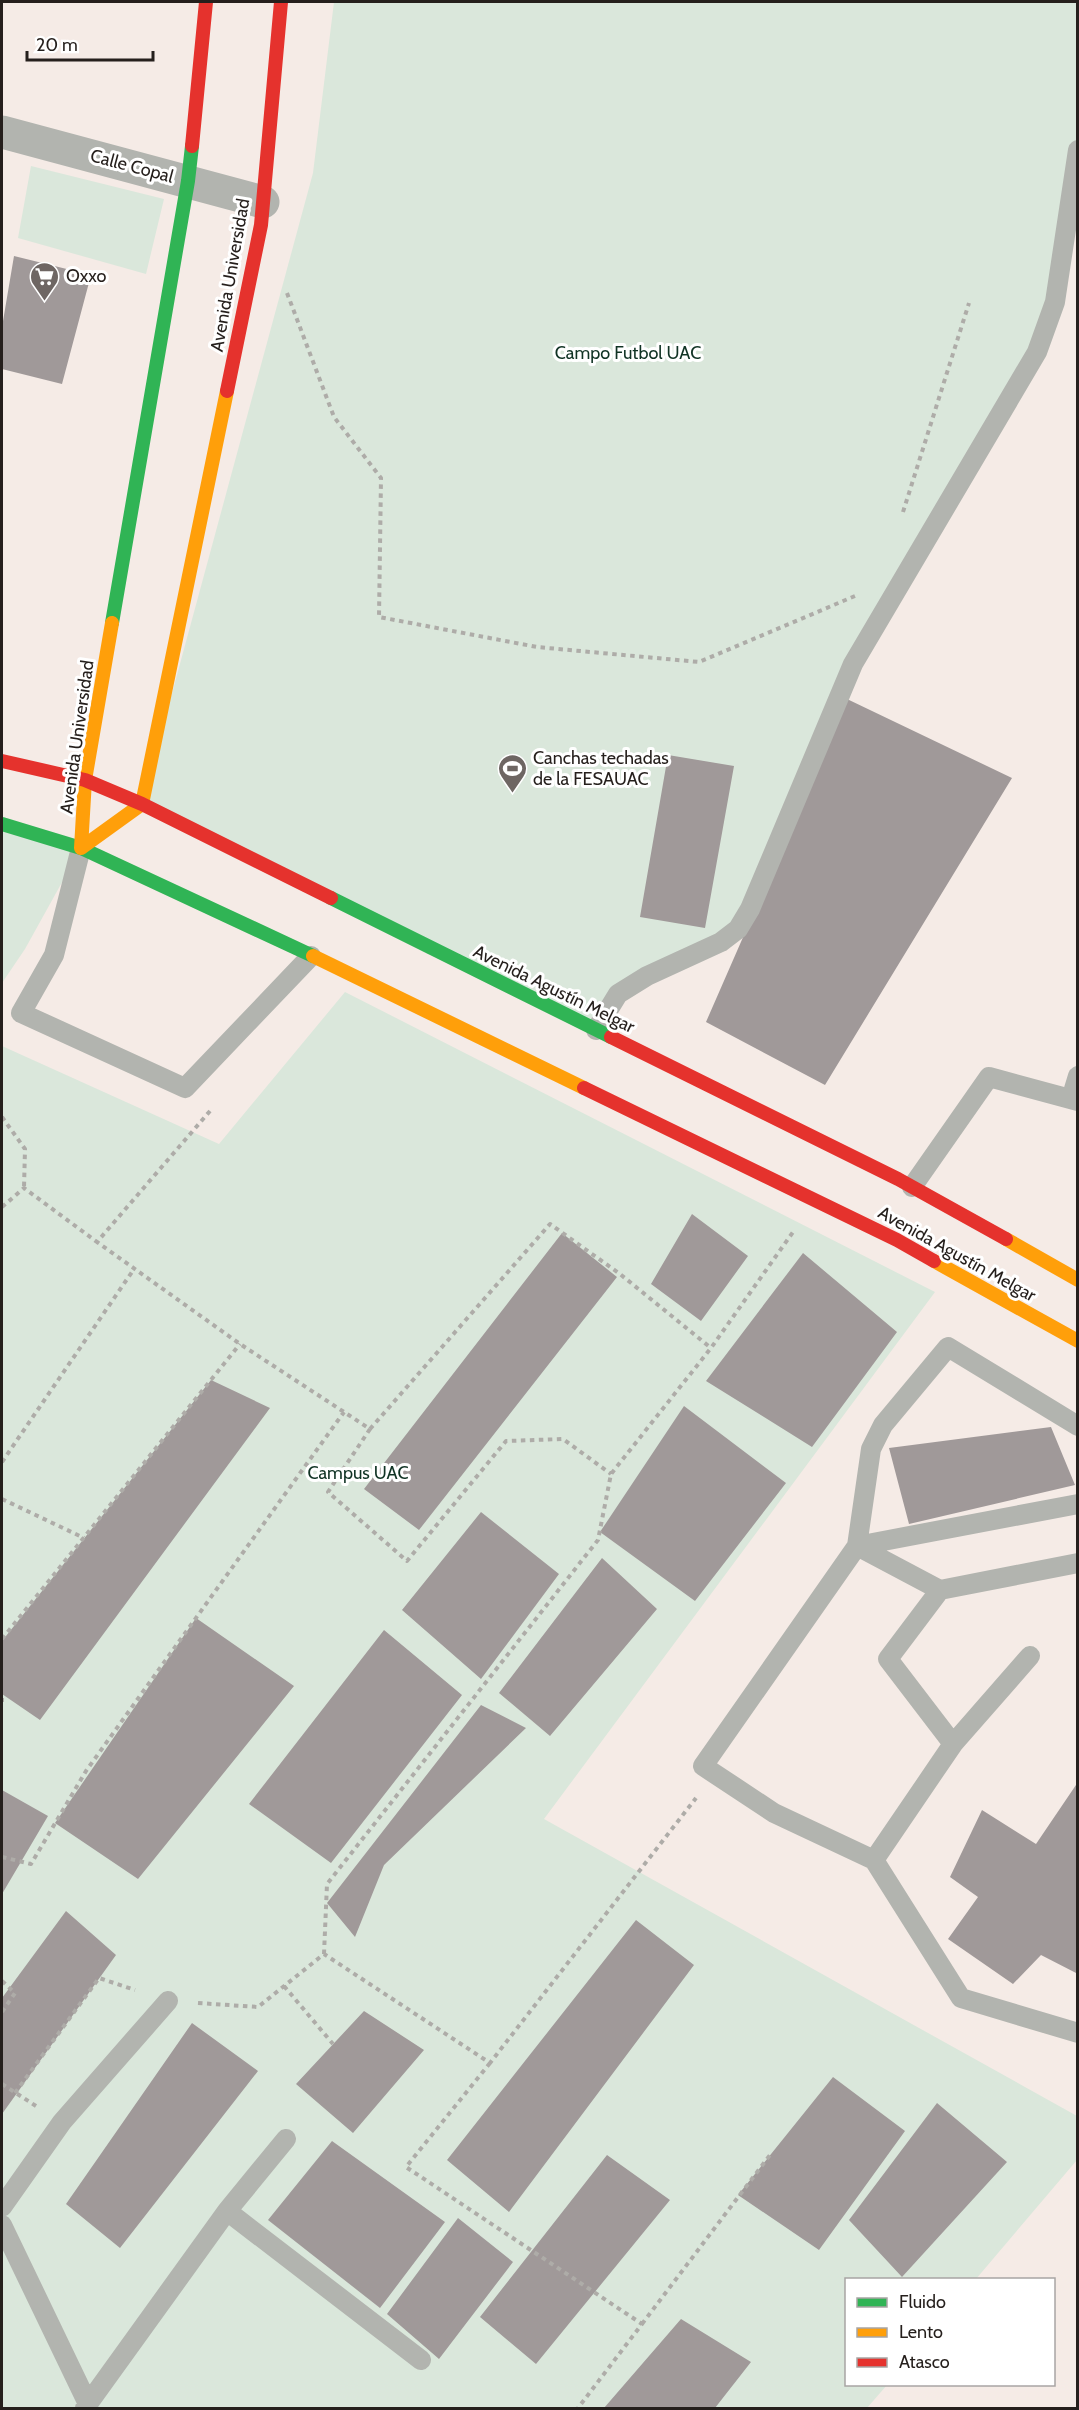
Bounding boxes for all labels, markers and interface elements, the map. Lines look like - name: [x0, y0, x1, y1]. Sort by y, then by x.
- scale bar: [27, 24, 153, 62]
- text: 20 m: [36, 34, 78, 56]
- street label: Calle Copal: [88, 144, 177, 188]
- street label: Avenida Universidad: [206, 197, 254, 353]
- supermarket icon: Oxxo: [29, 260, 61, 302]
- place label: Oxxo: [66, 265, 106, 287]
- park label: Campo Futbol UAC: [555, 342, 701, 364]
- street label: Avenida Universidad: [55, 659, 99, 815]
- place label: Canchas techadas de la FESAUAC: [533, 747, 669, 790]
- sports icon: Canchas techadas de la FESAUAC: [496, 752, 528, 794]
- street label: Avenida Agustín Melgar: [470, 940, 639, 1038]
- street label: Avenida Agustín Melgar: [874, 1202, 1040, 1307]
- park label: Campus UAC: [307, 1462, 409, 1484]
- legend: [845, 2278, 1055, 2386]
- text: Fluido: [899, 2291, 946, 2313]
- text: Lento: [899, 2321, 943, 2343]
- text: Atasco: [899, 2351, 950, 2373]

